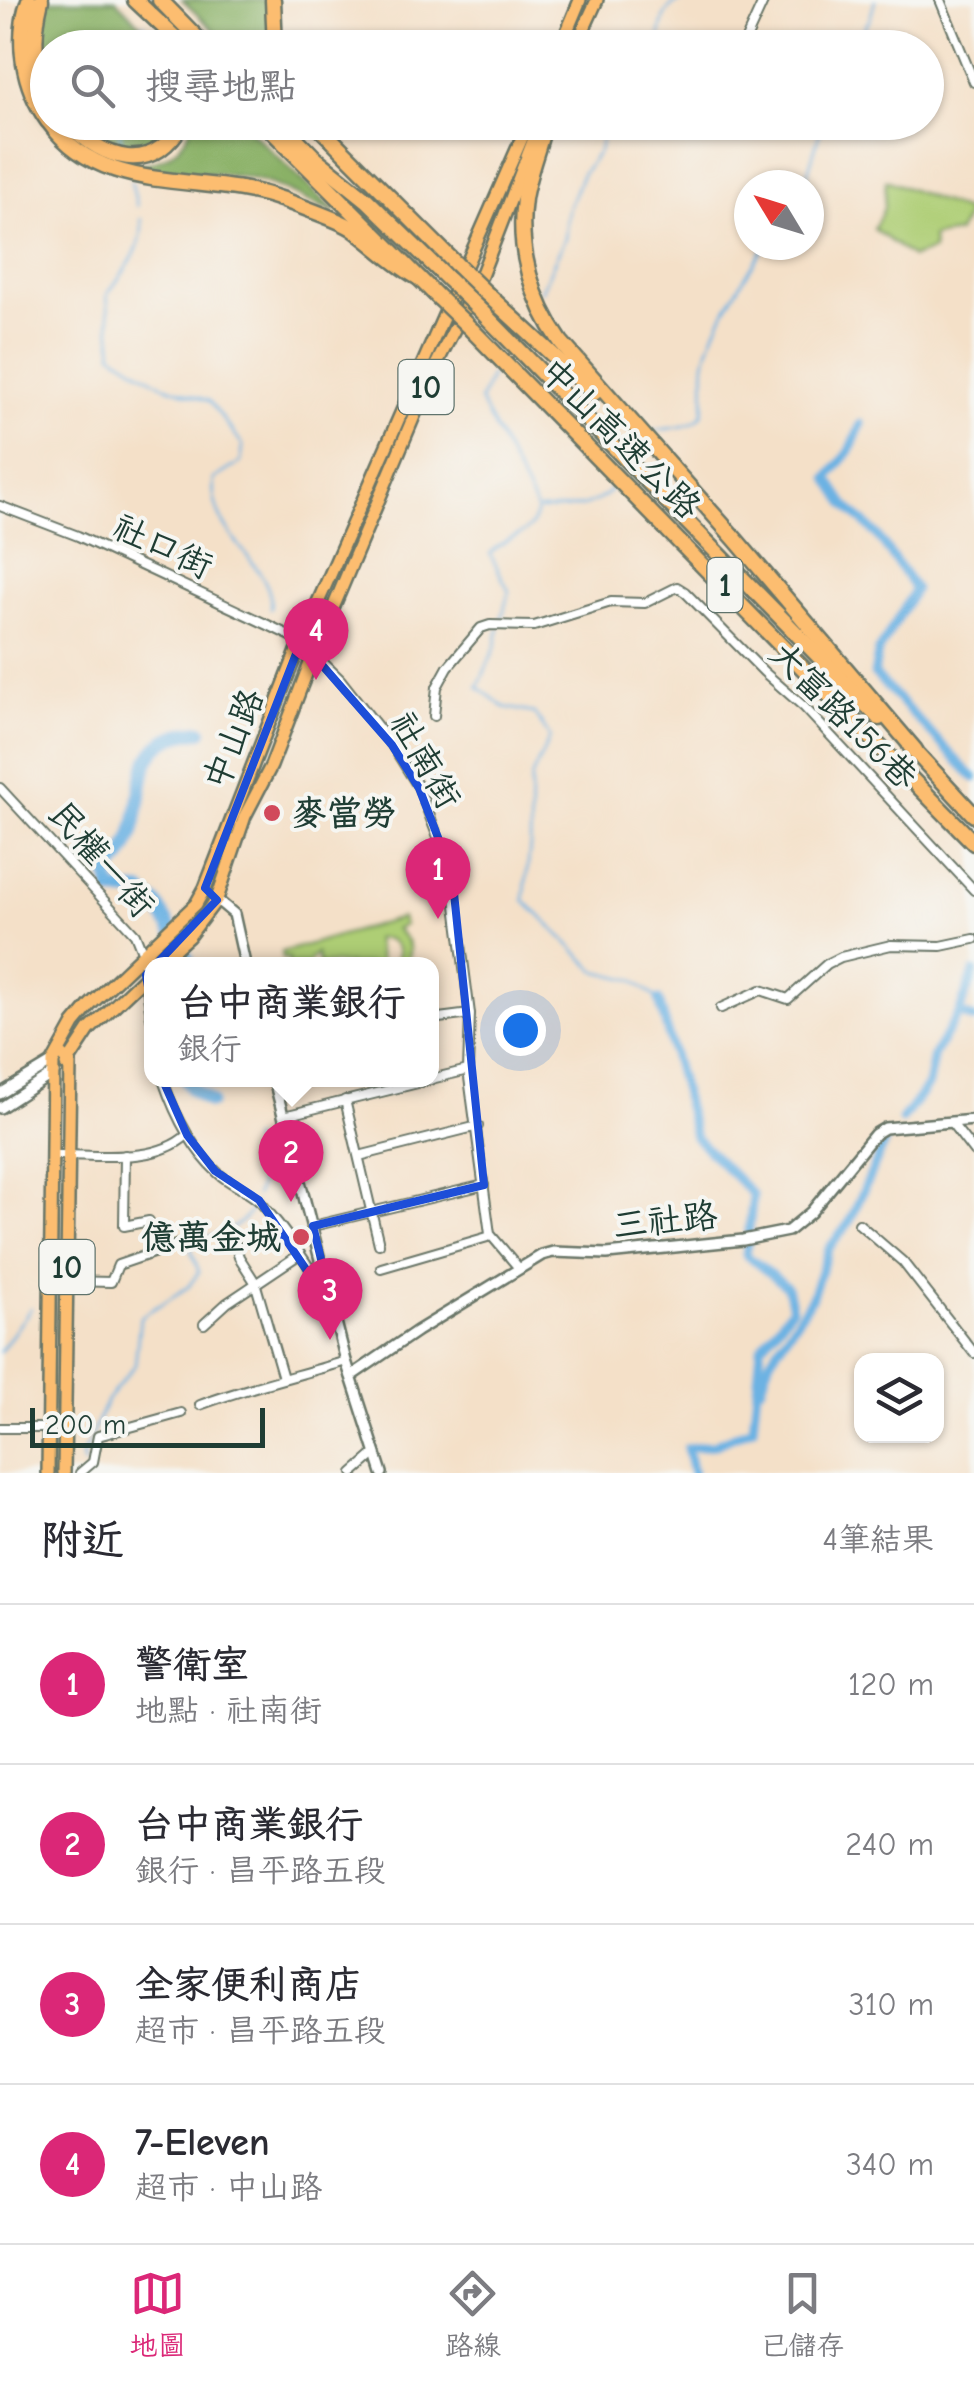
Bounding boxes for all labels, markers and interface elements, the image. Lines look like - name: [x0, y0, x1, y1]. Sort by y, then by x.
- search box: [30, 30, 944, 140]
- icon: search: [65, 58, 120, 113]
- text: 搜尋地點: [145, 65, 297, 109]
- north arrow: [734, 170, 824, 260]
- street label: 中山高速公路: [532, 350, 709, 527]
- road number: 10: [398, 360, 454, 414]
- street label: 社口街: [107, 506, 219, 587]
- road number: 1: [708, 558, 742, 612]
- pin: 4: [284, 598, 348, 680]
- street label: 大富路156巷: [761, 633, 926, 798]
- street label: 中山路: [195, 683, 272, 796]
- street label: 社南街: [382, 705, 470, 816]
- street label: 民權一街: [40, 793, 163, 926]
- place label: 麥當勞: [292, 793, 397, 834]
- marker: 麥當勞: [261, 802, 283, 824]
- pin: 1: [406, 836, 470, 919]
- popup: [144, 957, 439, 1087]
- text: 台中商業銀行: [177, 981, 406, 1025]
- your location: [495, 1005, 546, 1056]
- text: 銀行: [177, 1030, 242, 1067]
- pin: 2: [258, 1120, 324, 1202]
- street label: 三社路: [611, 1195, 719, 1246]
- place label: 億萬金城: [141, 1217, 281, 1258]
- marker: 億萬金城: [290, 1226, 312, 1248]
- road number: 10: [40, 1240, 94, 1294]
- pin: 3: [298, 1258, 362, 1340]
- map controls: [854, 1353, 944, 1443]
- button: layers: [854, 1353, 944, 1443]
- scale bar: [30, 1403, 265, 1448]
- text: 200 m: [45, 1409, 126, 1441]
- text: 附近: [40, 1516, 124, 1565]
- text: 4筆結果: [823, 1521, 934, 1558]
- text: 警衛室: [135, 1643, 249, 1687]
- text: 1: [66, 1666, 79, 1703]
- text: 120 m: [848, 1666, 934, 1703]
- text: 地點 · 社南街: [135, 1692, 322, 1729]
- text: 台中商業銀行: [135, 1803, 363, 1847]
- text: 2: [65, 1826, 80, 1863]
- text: 240 m: [845, 1826, 934, 1863]
- text: 銀行 · 昌平路五段: [135, 1852, 386, 1889]
- text: 全家便利商店: [135, 1963, 363, 2007]
- text: 3: [65, 1986, 80, 2023]
- text: 310 m: [848, 1986, 934, 2023]
- text: 超市 · 昌平路五段: [135, 2012, 386, 2049]
- text: 7-Eleven: [135, 2121, 270, 2165]
- text: 4: [65, 2146, 80, 2183]
- text: 340 m: [846, 2146, 934, 2183]
- text: 超市 · 中山路: [135, 2169, 322, 2206]
- tab: 地圖: [130, 2266, 186, 2363]
- tab: 路線: [445, 2266, 501, 2363]
- tab: 已儲存: [760, 2266, 844, 2363]

